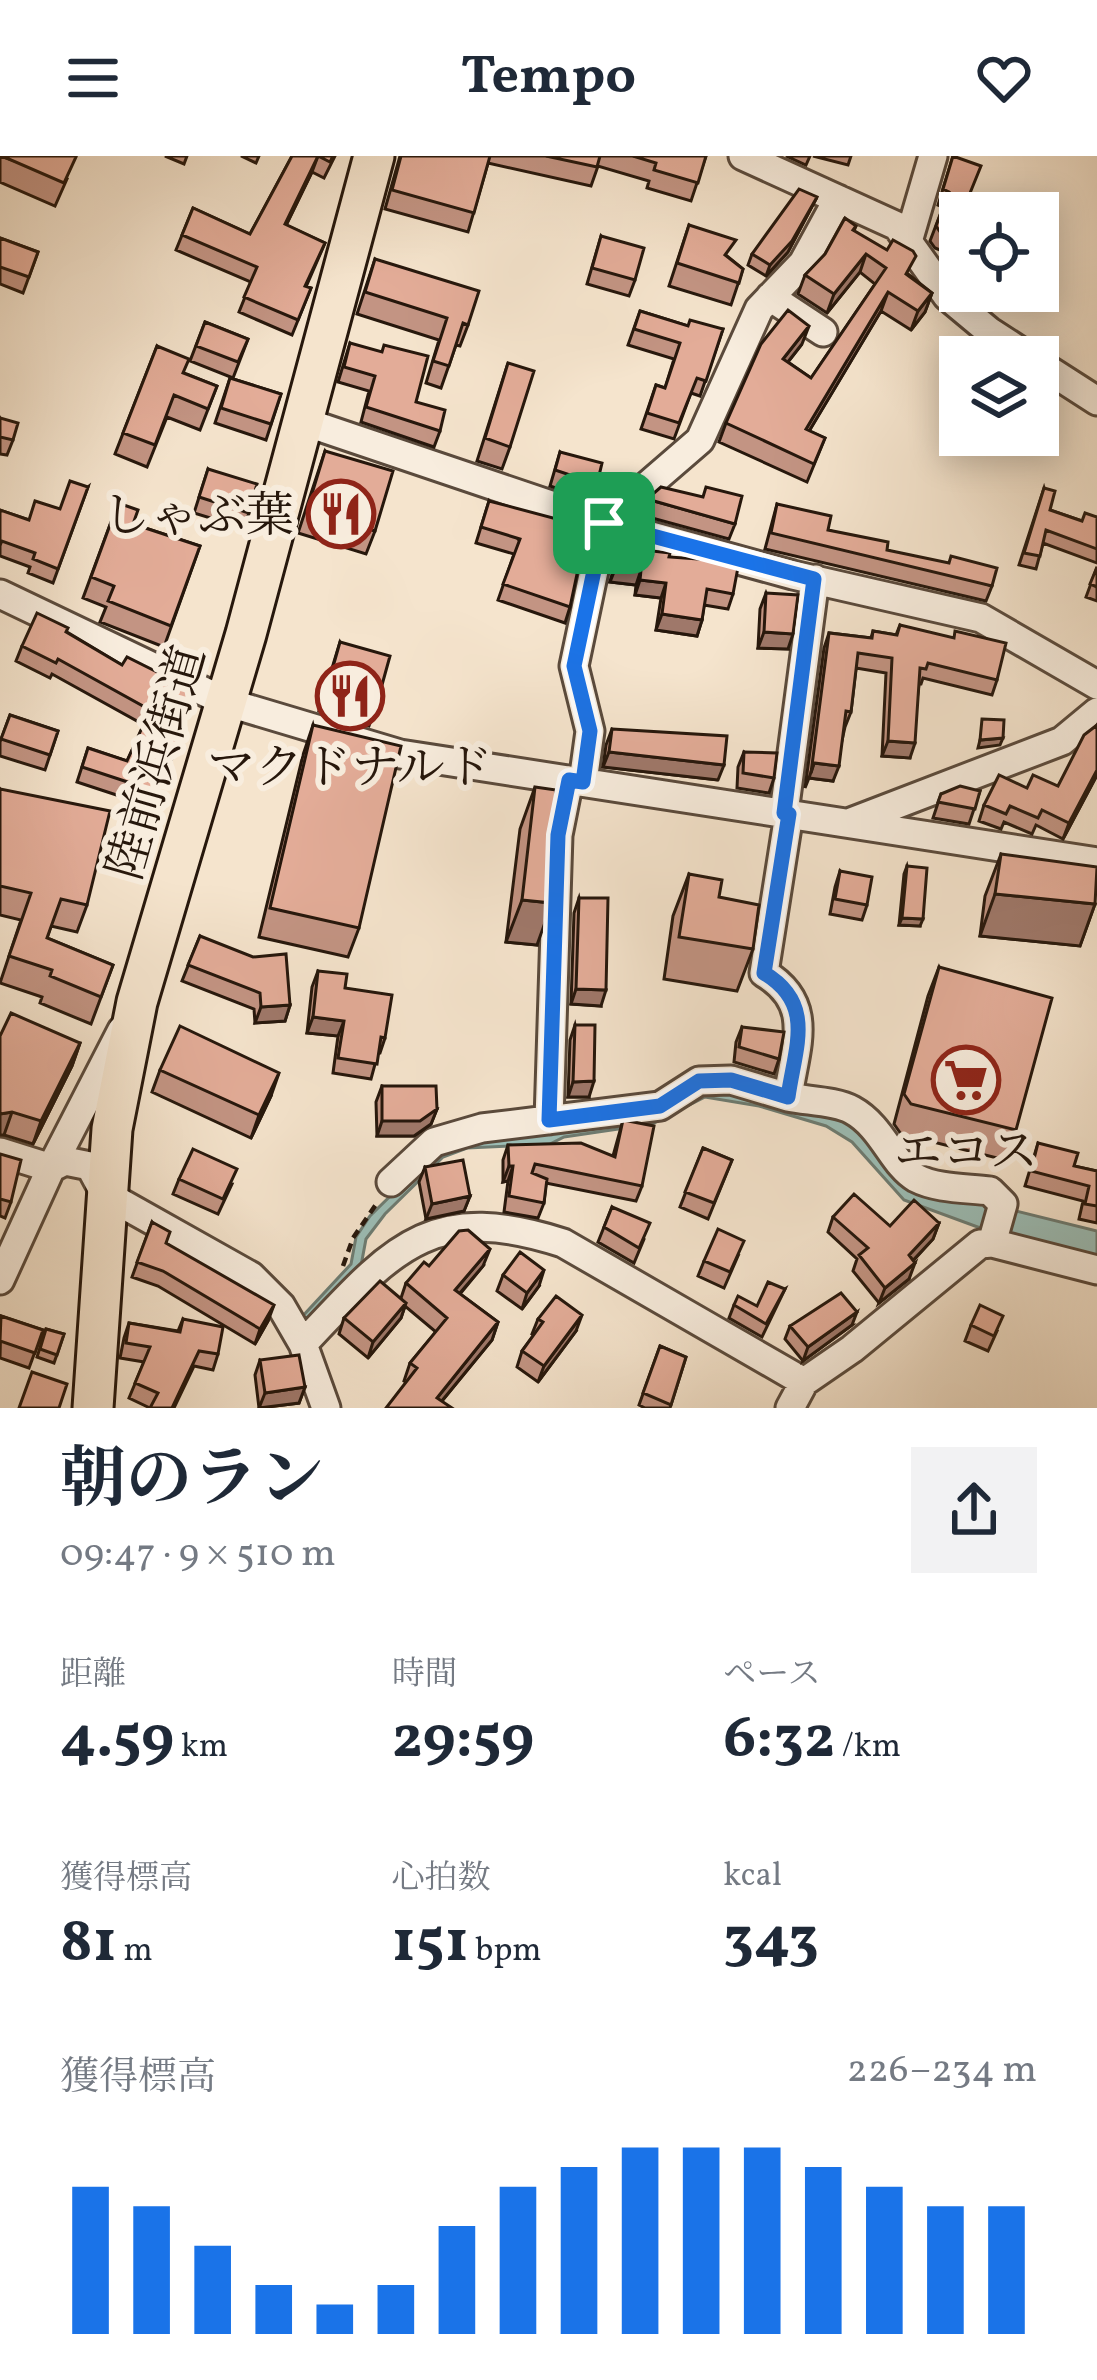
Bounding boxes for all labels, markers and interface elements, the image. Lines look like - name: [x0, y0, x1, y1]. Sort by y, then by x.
- text: Tempo: [461, 41, 636, 116]
- icon: menu: [60, 45, 126, 111]
- icon: heart: [971, 45, 1037, 111]
- map controls: [939, 192, 1059, 456]
- button: locate: [939, 192, 1059, 312]
- button: layers: [939, 336, 1059, 456]
- pin: [553, 472, 655, 574]
- restaurant icon: しゃぶ葉: [306, 479, 376, 549]
- place label: しゃぶ葉: [102, 485, 294, 552]
- icon: arrive: [571, 490, 637, 556]
- street label: 陸前浜街道: [94, 639, 225, 888]
- restaurant icon: マクドナルド: [315, 661, 385, 731]
- place label: マクドナルド: [207, 737, 493, 804]
- supermarket icon: エコス: [931, 1045, 1001, 1115]
- place label: エコス: [894, 1121, 1038, 1188]
- text: 朝のラン: [60, 1437, 324, 1529]
- button: share: [911, 1447, 1037, 1573]
- text: 09:47 · 9 × 510 m: [60, 1528, 336, 1582]
- text: 距離: [60, 1653, 126, 1699]
- text: 時間: [392, 1653, 458, 1699]
- text: ペース: [723, 1653, 821, 1699]
- text: 4.59: [60, 1699, 174, 1782]
- text: 29:59: [392, 1699, 534, 1782]
- text: 6:32: [723, 1699, 835, 1782]
- text: km: [174, 1725, 228, 1771]
- text: /km: [835, 1725, 901, 1771]
- text: kcal: [723, 1854, 782, 1900]
- text: 獲得標高: [60, 1857, 192, 1903]
- text: 心拍数: [392, 1857, 491, 1903]
- text: 343: [723, 1900, 819, 1983]
- text: 81: [60, 1903, 117, 1986]
- text: 151: [392, 1903, 469, 1986]
- text: m: [117, 1929, 153, 1975]
- text: bpm: [469, 1929, 542, 1975]
- text: 226–234 m: [847, 2044, 1037, 2098]
- text: 獲得標高: [60, 2052, 216, 2106]

